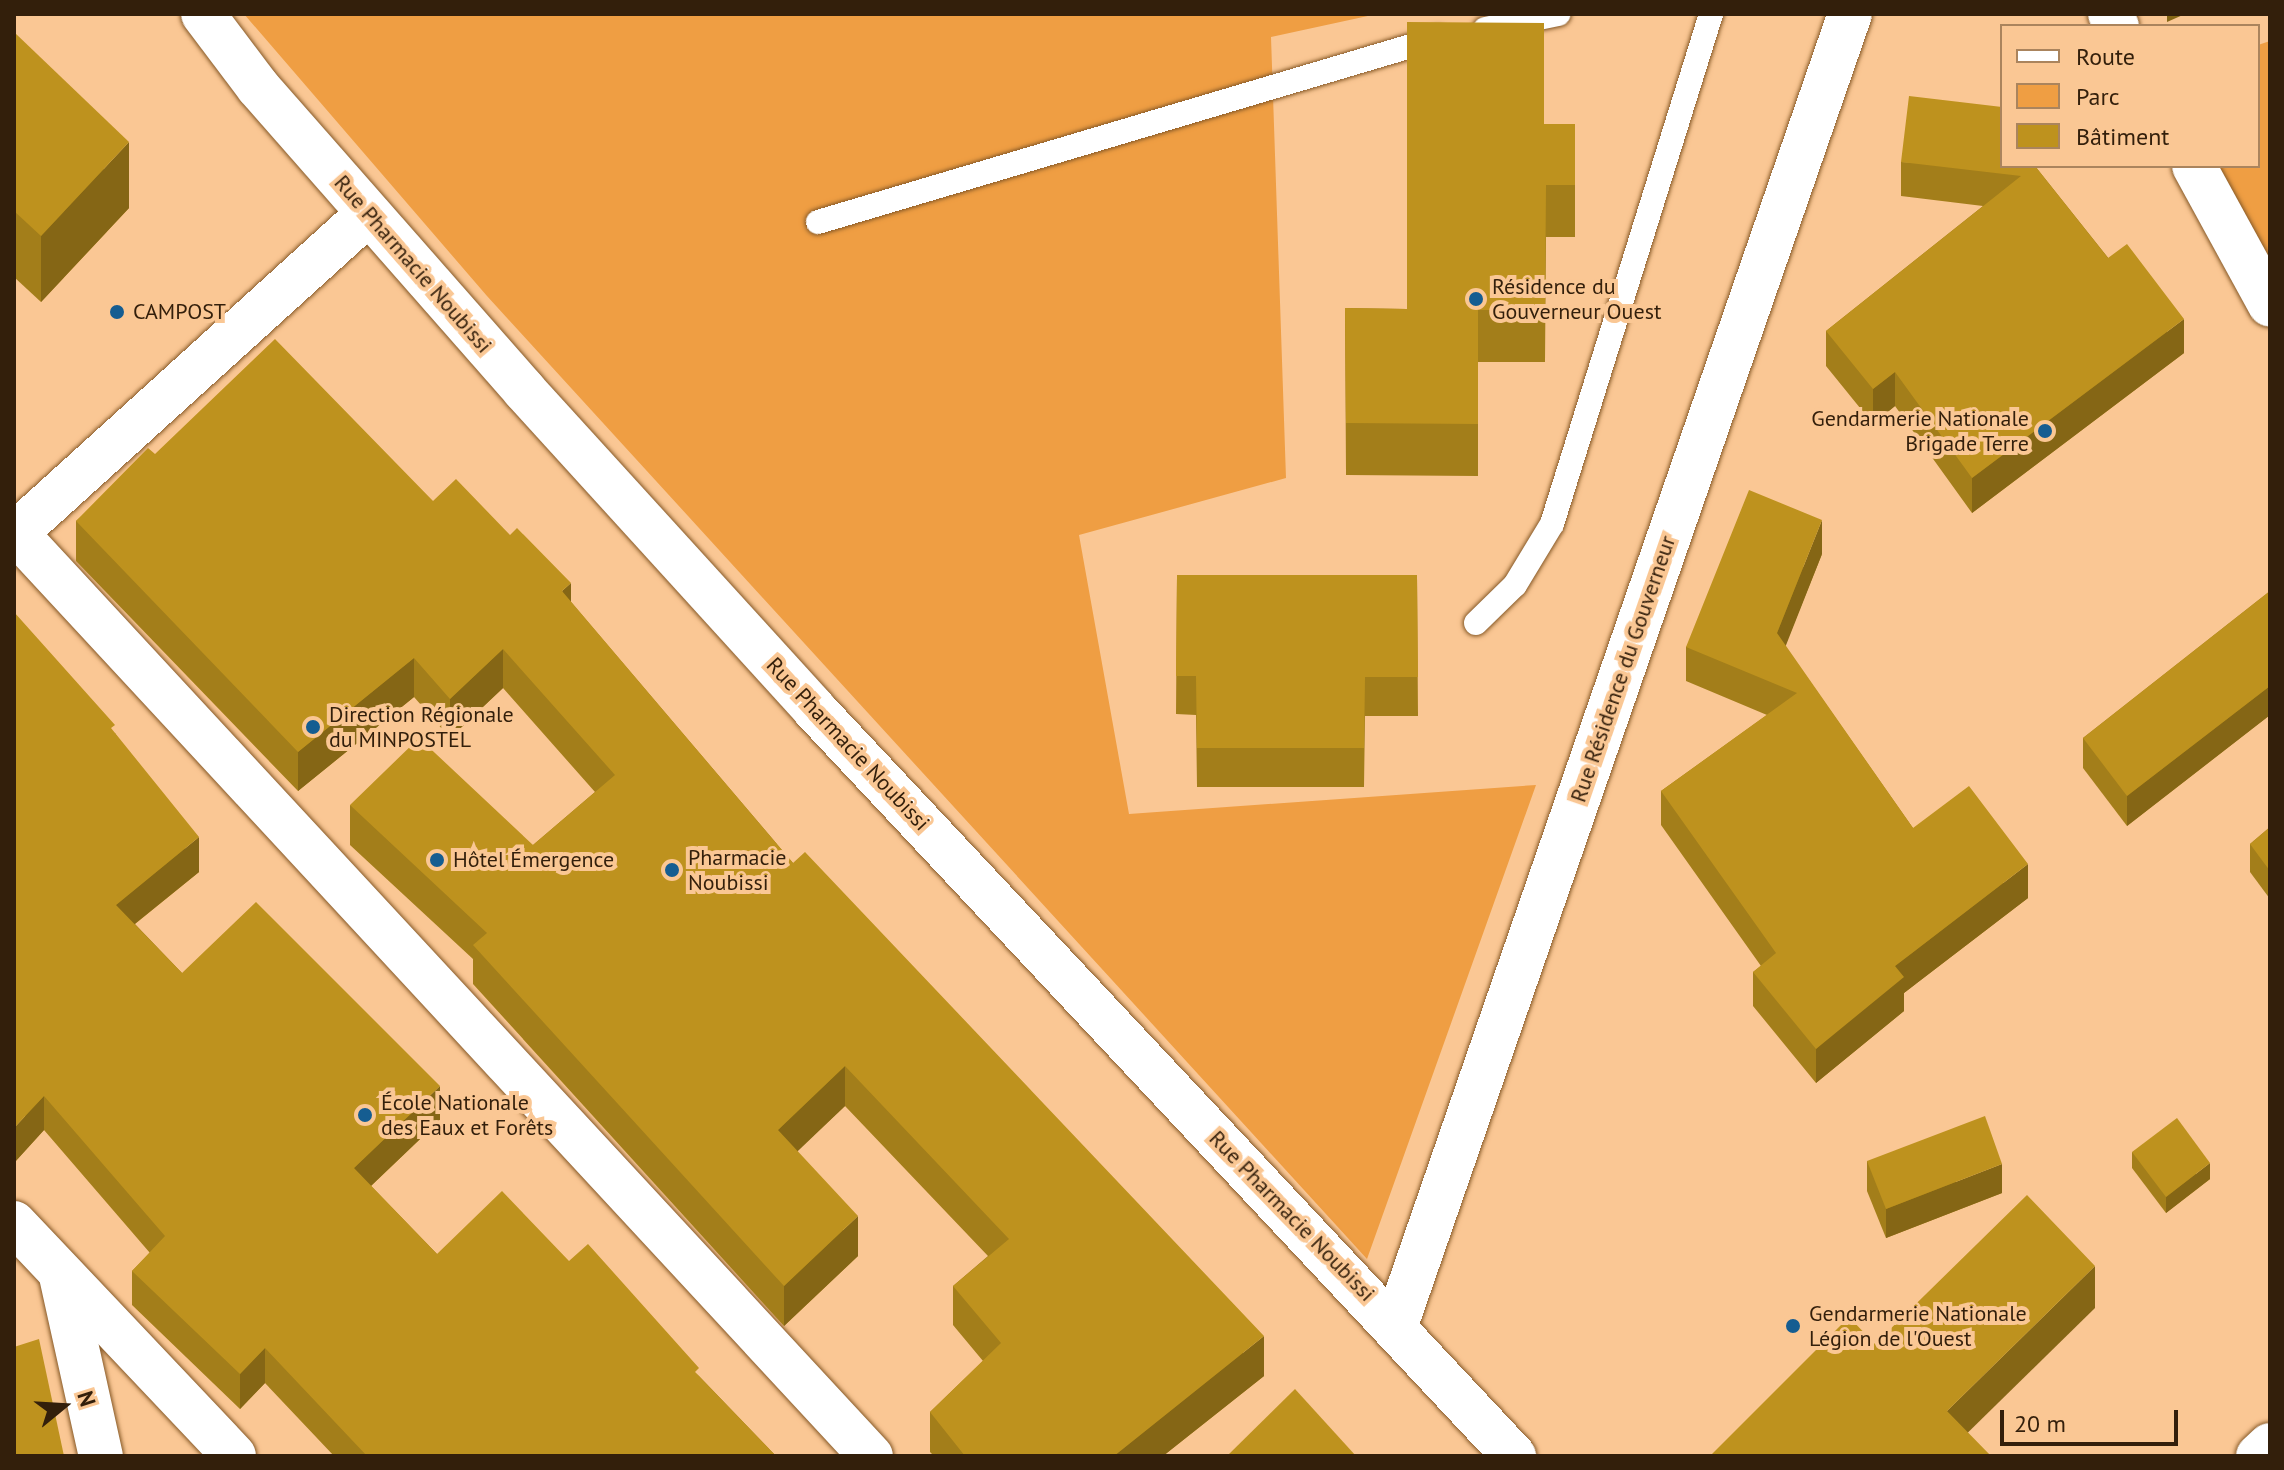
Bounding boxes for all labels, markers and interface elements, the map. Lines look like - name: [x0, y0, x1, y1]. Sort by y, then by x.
- legend: [2000, 24, 2260, 168]
- text: Route: [2076, 41, 2135, 72]
- text: Parc: [2076, 81, 2119, 112]
- text: Bâtiment: [2076, 121, 2169, 152]
- street label: Rue Pharmacie Noubissi: [329, 170, 497, 358]
- place label: Résidence du Gouverneur Ouest: [1492, 273, 1661, 324]
- marker: Résidence du Gouverneur Ouest: [1467, 290, 1485, 308]
- place label: CAMPOST: [133, 299, 226, 325]
- marker: CAMPOST: [108, 303, 126, 321]
- place label: Gendarmerie Nationale Brigade Terre: [1811, 405, 2029, 456]
- marker: Gendarmerie Nationale Brigade Terre: [2036, 422, 2054, 440]
- street label: Rue Résidence du Gouverneur: [1565, 532, 1681, 806]
- street label: Rue Pharmacie Noubissi: [761, 652, 935, 836]
- place label: Direction Régionale du MINPOSTEL: [329, 701, 514, 752]
- marker: Direction Régionale du MINPOSTEL: [304, 718, 322, 736]
- place label: Pharmacie Noubissi: [688, 844, 786, 896]
- place label: Hôtel Émergence: [453, 847, 614, 873]
- marker: Hôtel Émergence: [428, 851, 446, 869]
- marker: Pharmacie Noubissi: [663, 861, 681, 879]
- place label: École Nationale des Eaux et Forêts: [381, 1089, 554, 1140]
- marker: École Nationale des Eaux et Forêts: [356, 1106, 374, 1124]
- street label: Rue Pharmacie Noubissi: [1204, 1125, 1380, 1307]
- place label: Gendarmerie Nationale Légion de l'Ouest: [1809, 1300, 2027, 1352]
- marker: Gendarmerie Nationale Légion de l'Ouest: [1784, 1317, 1802, 1335]
- north arrow: [24, 1366, 104, 1446]
- text: N: [71, 1387, 102, 1410]
- scale bar: [2004, 1394, 2182, 1444]
- text: 20 m: [2014, 1408, 2066, 1439]

